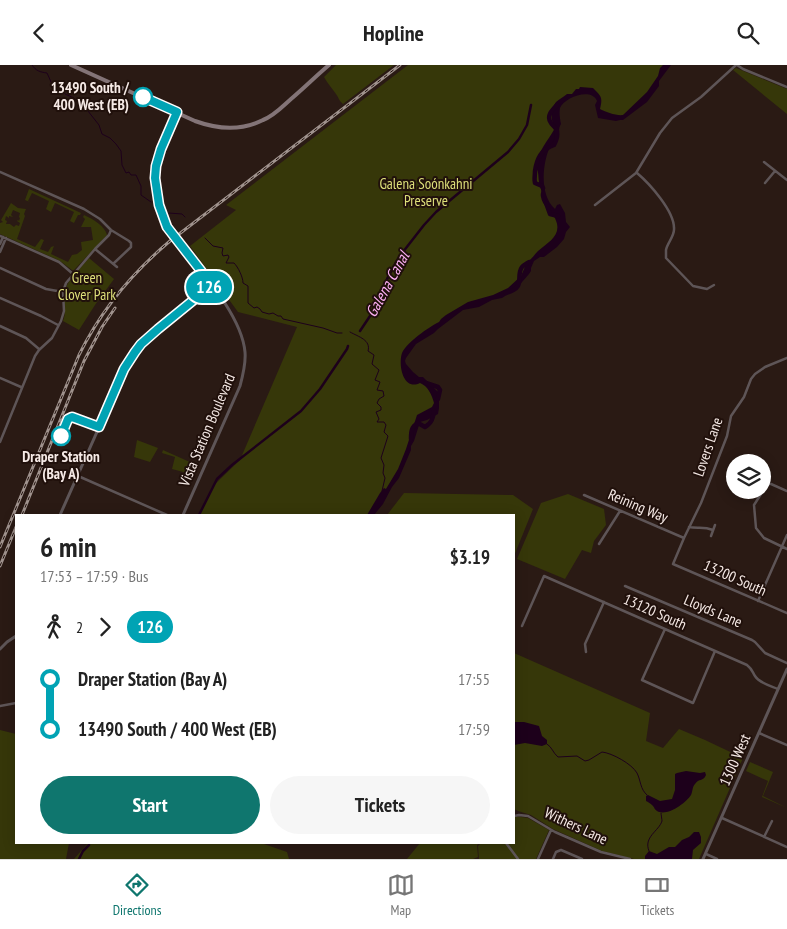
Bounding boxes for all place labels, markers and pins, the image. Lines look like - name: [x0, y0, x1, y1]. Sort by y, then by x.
- place label: 13490 South / 400 West (EB): [51, 78, 130, 114]
- marker: 13490 South / 400 West (EB): [133, 87, 153, 107]
- marker: Draper Station (Bay A): [51, 426, 71, 446]
- place label: Draper Station (Bay A): [22, 447, 100, 483]

